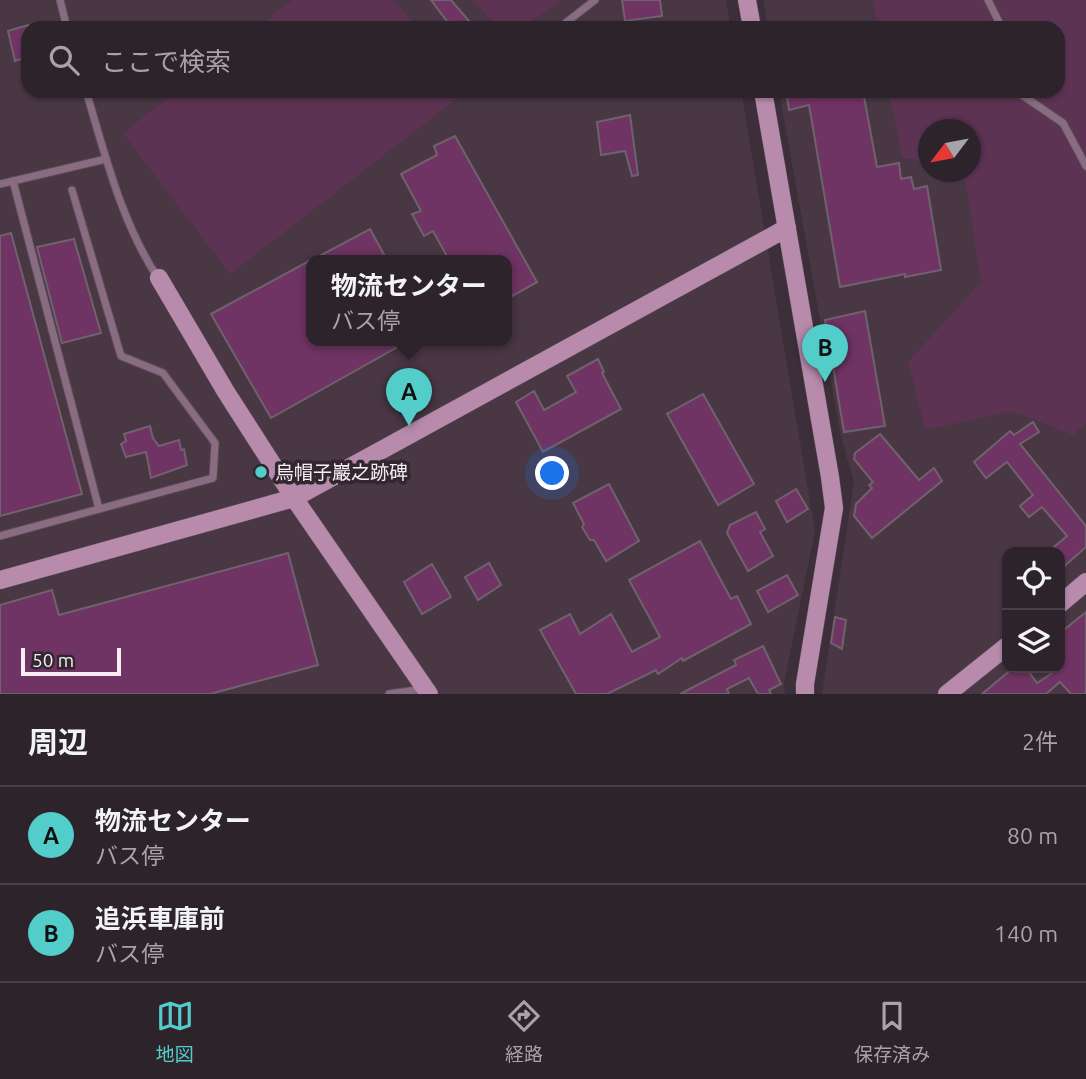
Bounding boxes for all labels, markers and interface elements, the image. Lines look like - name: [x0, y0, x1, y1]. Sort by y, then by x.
- search box: [21, 21, 1065, 98]
- icon: search: [45, 41, 83, 79]
- text: ここで検索: [101, 47, 231, 76]
- north arrow: [918, 119, 981, 182]
- popup: [306, 255, 512, 346]
- text: 物流センター: [331, 271, 487, 300]
- text: バス停: [331, 308, 400, 333]
- pin: B: [802, 324, 848, 382]
- pin: A: [386, 368, 432, 426]
- your location: [535, 456, 569, 490]
- place label: 烏帽子巖之跡碑: [275, 461, 408, 483]
- marker: 烏帽子巖之跡碑: [253, 464, 269, 480]
- map controls: [1002, 547, 1065, 673]
- button: locate: [1002, 547, 1065, 610]
- button: layers: [1002, 610, 1065, 673]
- scale bar: [21, 645, 121, 677]
- text: 50 m: [32, 649, 74, 671]
- text: 周辺: [28, 725, 88, 759]
- text: 2件: [1022, 729, 1058, 754]
- text: 物流センター: [95, 806, 251, 835]
- text: A: [43, 823, 59, 848]
- text: 80 m: [1007, 823, 1058, 848]
- text: バス停: [95, 843, 164, 868]
- text: 追浜車庫前: [95, 904, 225, 933]
- text: B: [43, 921, 59, 946]
- text: 140 m: [994, 921, 1058, 946]
- text: バス停: [95, 941, 164, 966]
- tab: 地図: [156, 997, 194, 1066]
- tab: 経路: [505, 997, 543, 1066]
- tab: 保存済み: [854, 997, 930, 1066]

